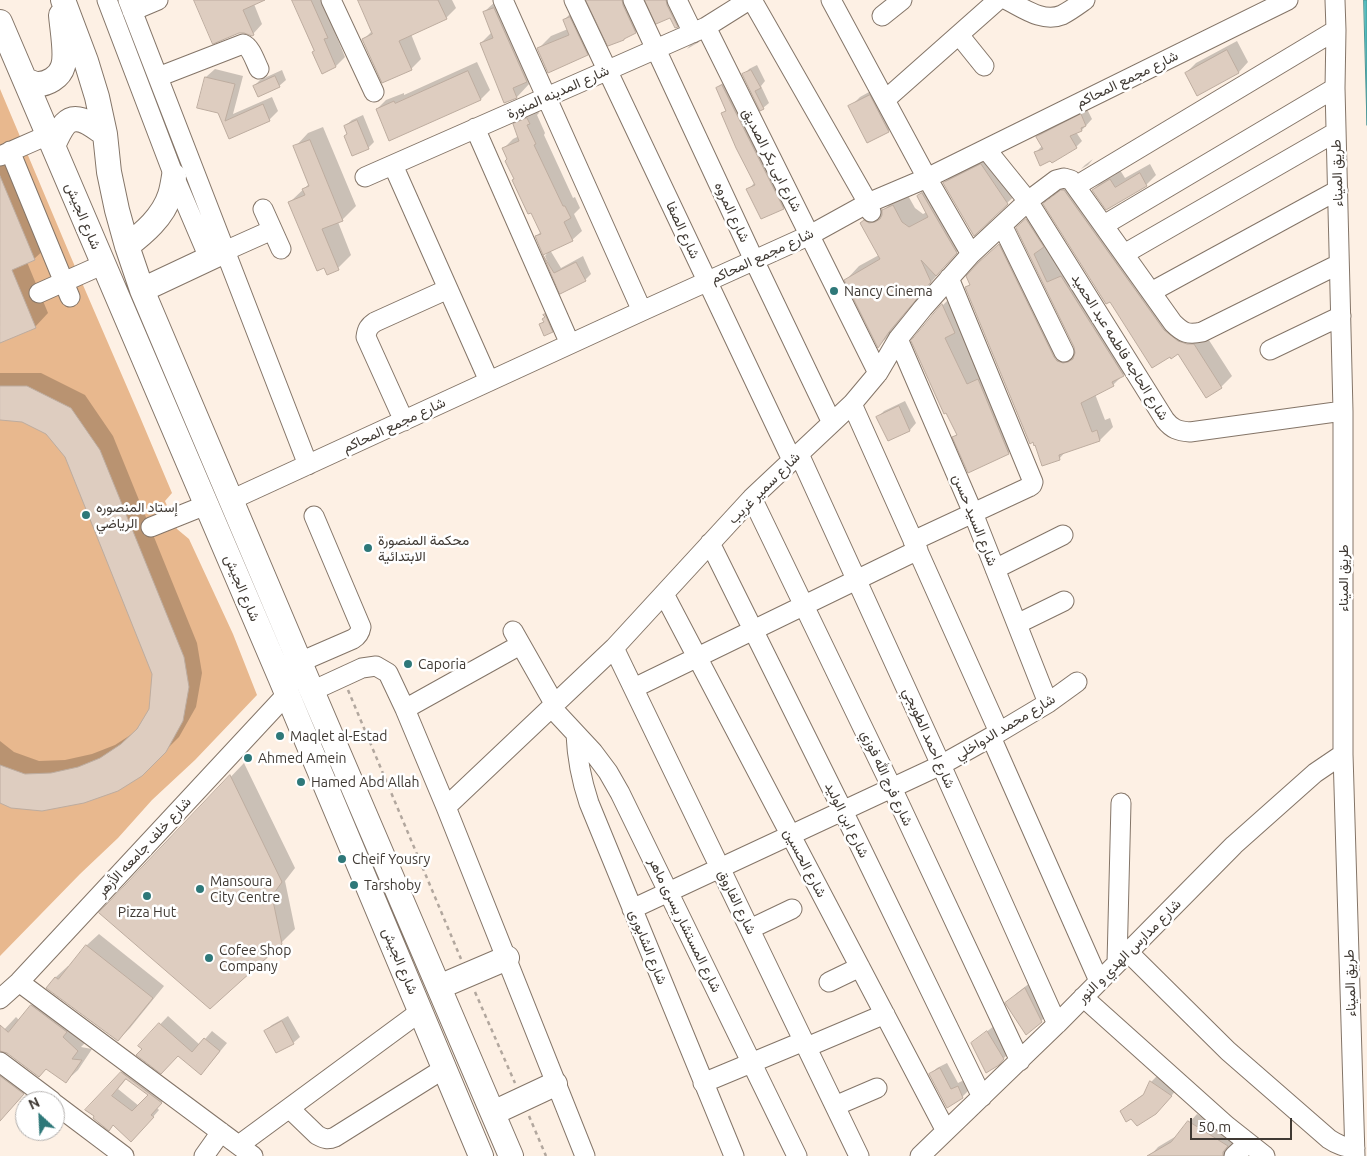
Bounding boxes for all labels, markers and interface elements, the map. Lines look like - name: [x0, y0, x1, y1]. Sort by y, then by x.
- street label: شارع مجمع المحاكم: [1073, 47, 1181, 111]
- street label: شارع المدينه المنورة: [504, 62, 612, 122]
- street label: شارع ابى بكر الصديق: [739, 105, 805, 215]
- street label: طريق الميناء: [1327, 139, 1347, 207]
- street label: شارع المروه: [711, 179, 753, 245]
- street label: شارع الجيش: [61, 180, 105, 252]
- street label: شارع الصفا: [662, 199, 704, 261]
- street label: شارع مجمع المحاكم: [708, 225, 816, 287]
- street label: شارع الحاجه فاطمه عبد الحميد: [1068, 271, 1172, 423]
- place label: Nancy Cinema: [844, 283, 933, 299]
- marker: Nancy Cinema: [828, 285, 840, 297]
- street label: شارع مجمع المحاكم: [340, 394, 448, 456]
- street label: شارع سمير غريب: [725, 449, 803, 527]
- street label: شارع السيد حسن: [949, 472, 1001, 568]
- place label: إستاد المنصوره الرياضي: [96, 499, 178, 532]
- marker: إستاد المنصوره الرياضي: [80, 509, 92, 521]
- place label: محكمة المنصورة الابتدائية: [378, 532, 469, 564]
- marker: محكمة المنصورة الابتدائية: [362, 542, 374, 554]
- street label: طريق الميناء: [1335, 544, 1351, 612]
- street label: شارع الجيش: [220, 552, 264, 624]
- place label: Caporia: [418, 656, 466, 672]
- marker: Caporia: [402, 658, 414, 670]
- street label: شارع احمد الطوبجي: [899, 685, 959, 791]
- street label: شارع محمد الدواخلي: [952, 690, 1058, 764]
- street label: شارع فرج الله فوزي: [857, 727, 917, 829]
- place label: Maqlet al-Estad: [290, 728, 387, 744]
- marker: Maqlet al-Estad: [274, 730, 286, 742]
- place label: Ahmed Amein: [258, 750, 347, 766]
- marker: Ahmed Amein: [242, 752, 254, 764]
- place label: Hamed Abd Allah: [311, 774, 419, 790]
- marker: Hamed Abd Allah: [295, 776, 307, 788]
- street label: شارع ابن الوليد: [821, 779, 873, 861]
- street label: شارع خلف جامعه الأزهر: [93, 794, 195, 900]
- street label: شارع الحسين: [780, 826, 830, 900]
- place label: Cheif Yousry: [352, 851, 430, 867]
- marker: Cheif Yousry: [336, 853, 348, 865]
- street label: شارع المستشار يسرى ماهر: [645, 855, 725, 995]
- street label: شارع الفاروق: [714, 867, 760, 937]
- place label: Mansoura City Centre: [210, 873, 280, 906]
- place label: Tarshoby: [364, 877, 421, 893]
- marker: Tarshoby: [348, 879, 360, 891]
- marker: Mansoura City Centre: [194, 883, 206, 895]
- marker: Pizza Hut: [141, 890, 153, 902]
- street label: شارع مدارس الهدي و النور: [1073, 895, 1185, 1007]
- place label: Pizza Hut: [118, 904, 176, 920]
- street label: شارع الشابورى: [625, 907, 671, 987]
- street label: شارع الجيش: [378, 925, 422, 997]
- place label: Cofee Shop Company: [219, 942, 291, 974]
- street label: طريق الميناء: [1340, 949, 1360, 1017]
- marker: Cofee Shop Company: [203, 952, 215, 964]
- north arrow: [15, 1091, 65, 1141]
- text: N: [26, 1094, 42, 1113]
- scale bar: [1192, 1108, 1294, 1140]
- text: 50 m: [1198, 1118, 1231, 1135]

